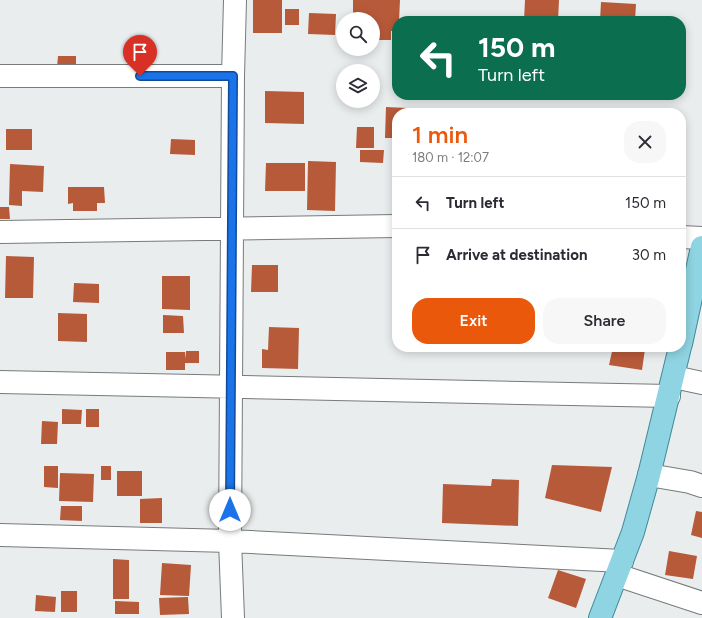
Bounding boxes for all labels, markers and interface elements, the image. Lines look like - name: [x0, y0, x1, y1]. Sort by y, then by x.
- map controls: [336, 12, 380, 108]
- button: search: [336, 12, 380, 56]
- text: 150 m: [478, 30, 555, 64]
- icon: left: [412, 32, 464, 84]
- pin: [123, 35, 157, 76]
- icon: arrive: [129, 41, 151, 63]
- button: layers: [336, 64, 380, 108]
- text: Turn left: [478, 64, 545, 86]
- text: 1 min: [412, 120, 468, 149]
- button: close: [624, 121, 666, 163]
- text: 180 m · 12:07: [412, 150, 489, 165]
- icon: left: [412, 192, 434, 214]
- text: Turn left: [446, 194, 504, 212]
- text: 150 m: [625, 194, 666, 212]
- icon: arrive: [412, 244, 434, 266]
- text: Arrive at destination: [446, 246, 587, 264]
- text: 30 m: [632, 246, 666, 264]
- button: Exit: [412, 298, 535, 344]
- button: Share: [543, 298, 666, 344]
- position arrow: [209, 489, 251, 531]

